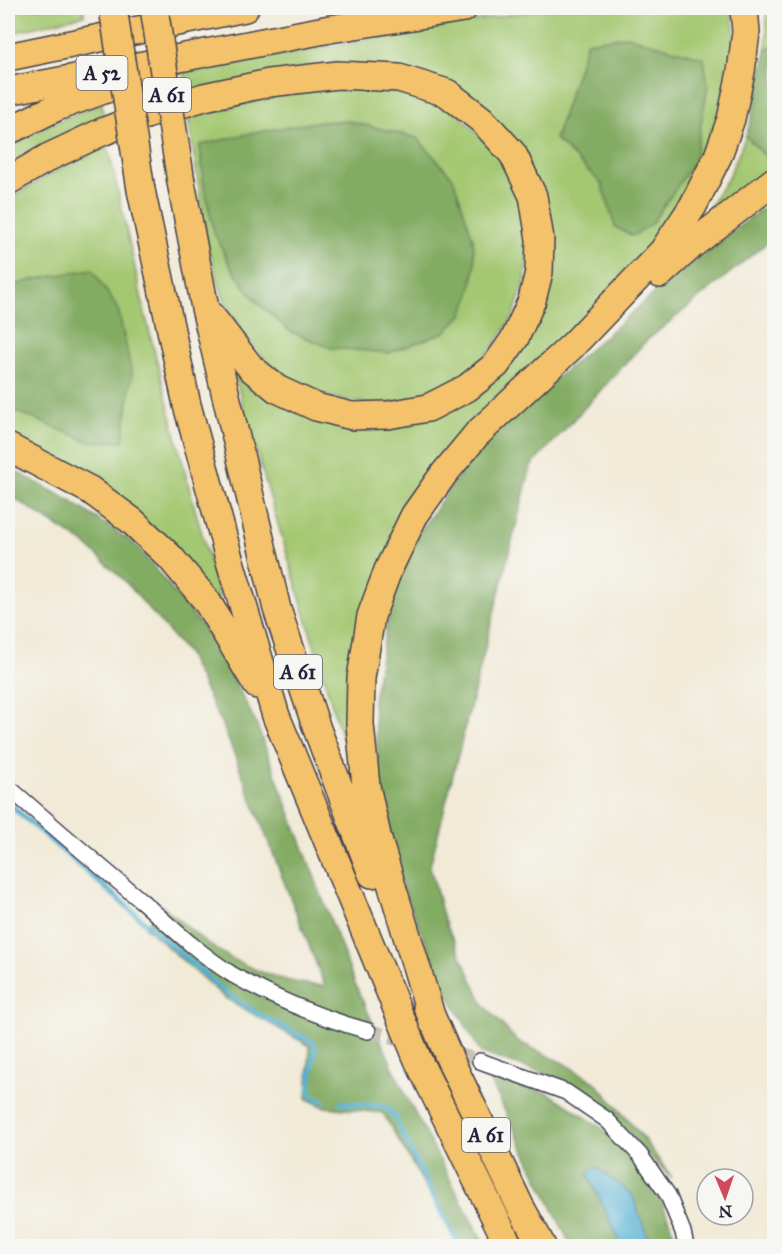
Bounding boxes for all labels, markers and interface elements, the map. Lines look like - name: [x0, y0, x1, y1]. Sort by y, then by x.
- road number: A 52: [76, 56, 128, 90]
- road number: A 61: [143, 78, 191, 112]
- road number: A 61: [274, 655, 322, 689]
- road number: A 61: [462, 1118, 510, 1152]
- north arrow: [695, 1167, 755, 1227]
- text: N: [718, 1202, 733, 1221]

